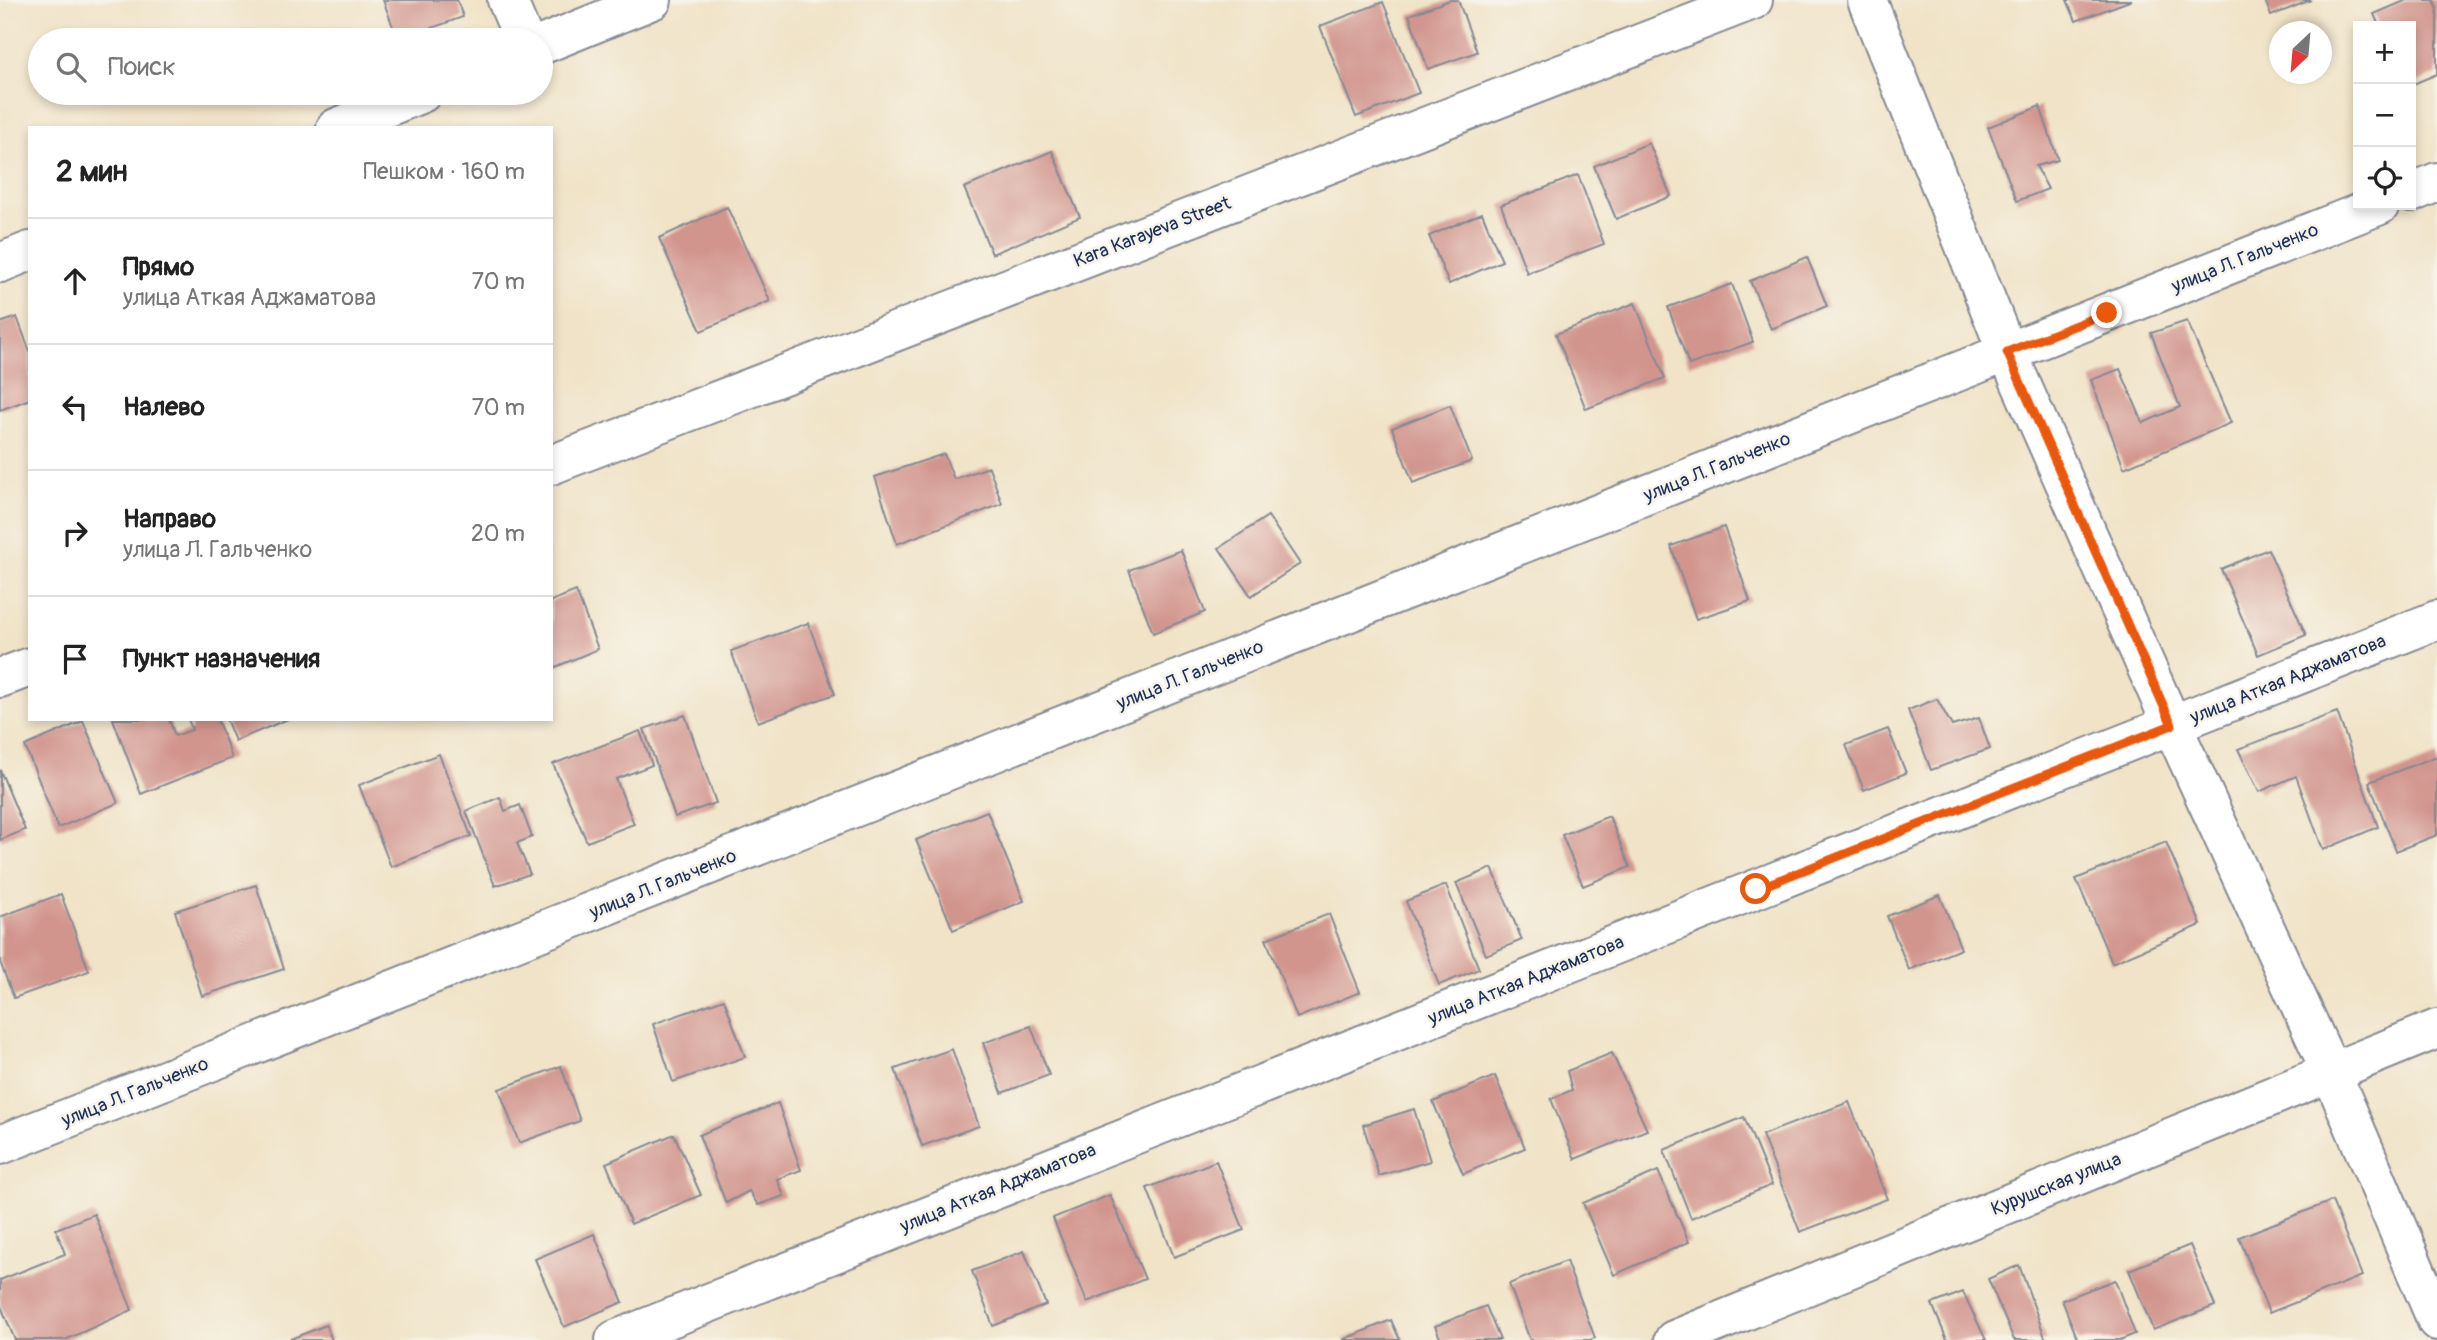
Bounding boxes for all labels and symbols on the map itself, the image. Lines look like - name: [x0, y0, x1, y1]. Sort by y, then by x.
- north arrow: [2269, 21, 2332, 84]
- street label: Kara Karayeva Street: [1070, 191, 1234, 273]
- street label: улица Л. Гальченко: [2167, 218, 2322, 299]
- route end: [2091, 297, 2122, 328]
- street label: улица Л. Гальченко: [1639, 427, 1794, 508]
- street label: улица Аткая Аджаматова: [2186, 629, 2390, 730]
- street label: улица Л. Гальченко: [1112, 635, 1267, 716]
- street label: улица Л. Гальченко: [585, 844, 740, 925]
- route start: [1740, 873, 1771, 904]
- street label: улица Аткая Аджаматова: [1424, 930, 1628, 1031]
- street label: улица Л. Гальченко: [57, 1052, 212, 1133]
- street label: улица Аткая Аджаматова: [896, 1138, 1100, 1239]
- street label: Курушская улица: [1987, 1147, 2125, 1221]

